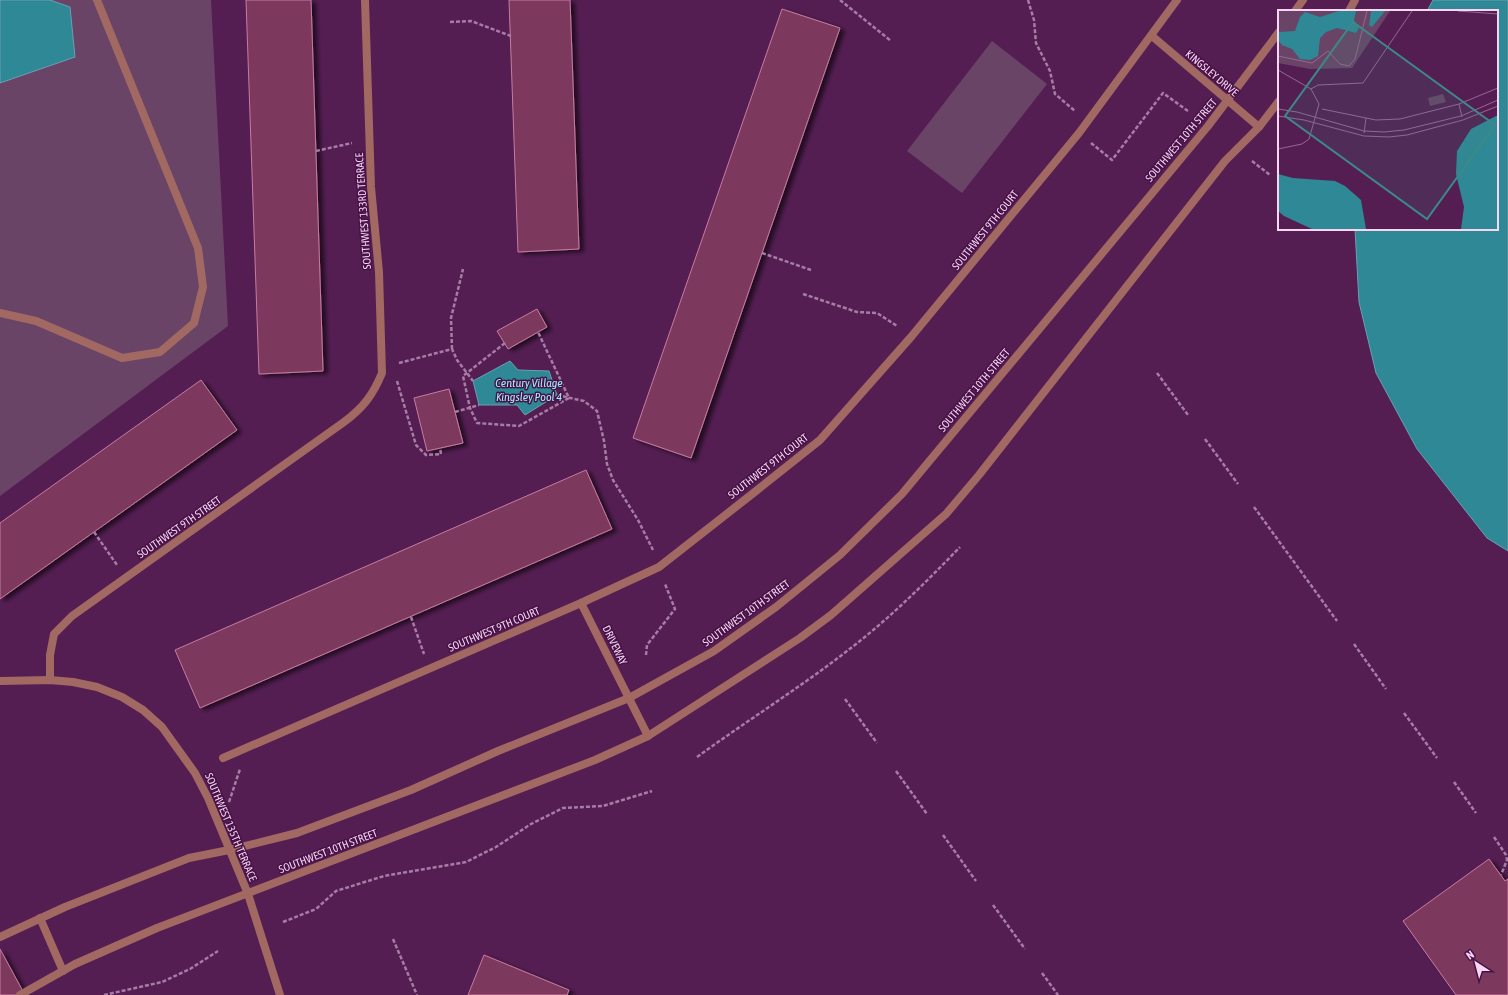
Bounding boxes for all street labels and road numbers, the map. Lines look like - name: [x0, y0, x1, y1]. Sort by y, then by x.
- street label: KINGSLEY DRIVE: [1183, 48, 1241, 99]
- street label: SOUTHWEST 10TH STREET: [1143, 96, 1219, 184]
- street label: SOUTHWEST 133RD TERRACE: [353, 152, 373, 270]
- street label: SOUTHWEST 9TH COURT: [949, 188, 1021, 272]
- street label: SOUTHWEST 10TH STREET: [936, 346, 1012, 434]
- street label: SOUTHWEST 9TH COURT: [726, 431, 811, 501]
- street label: SOUTHWEST 9TH STREET: [135, 493, 223, 560]
- street label: SOUTHWEST 10TH STREET: [700, 577, 792, 649]
- street label: SOUTHWEST 9TH COURT: [446, 604, 542, 654]
- street label: DRIVEWAY: [600, 623, 630, 667]
- street label: SOUTHWEST 135TH TERRACE: [203, 771, 259, 883]
- street label: SOUTHWEST 10TH STREET: [277, 827, 379, 875]

